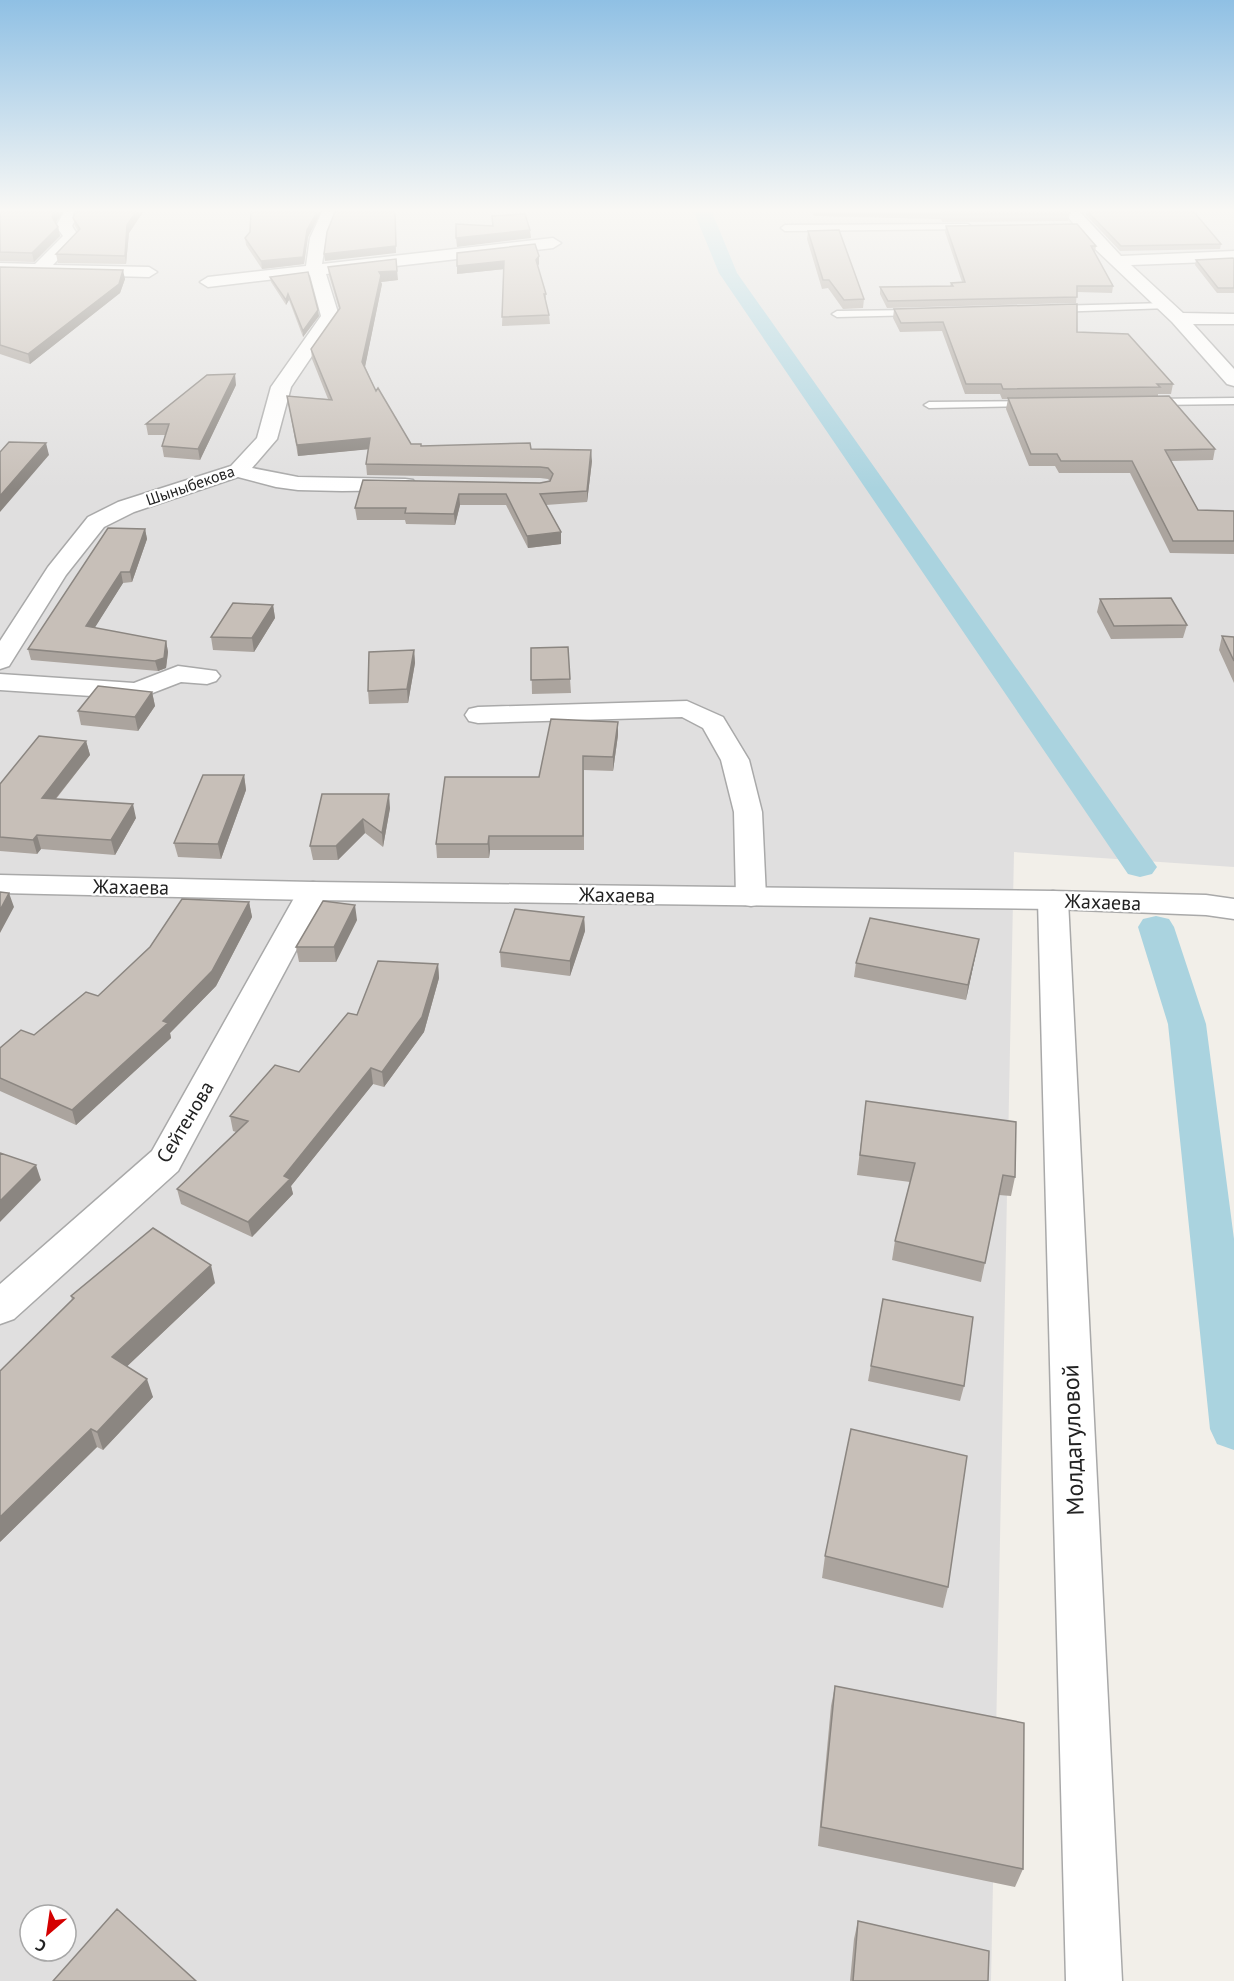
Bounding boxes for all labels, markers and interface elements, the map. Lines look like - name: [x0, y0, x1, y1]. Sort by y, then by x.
- street label: Шыныбекова: [143, 460, 237, 510]
- street label: Жахаева: [92, 873, 169, 901]
- street label: Жахаева: [578, 881, 655, 909]
- street label: Жахаева: [1063, 888, 1142, 916]
- street label: Сейтенова: [150, 1076, 220, 1168]
- street label: Молдагуловой: [1054, 1364, 1091, 1516]
- north arrow: [18, 1903, 78, 1963]
- text: С: [32, 1935, 49, 1957]

